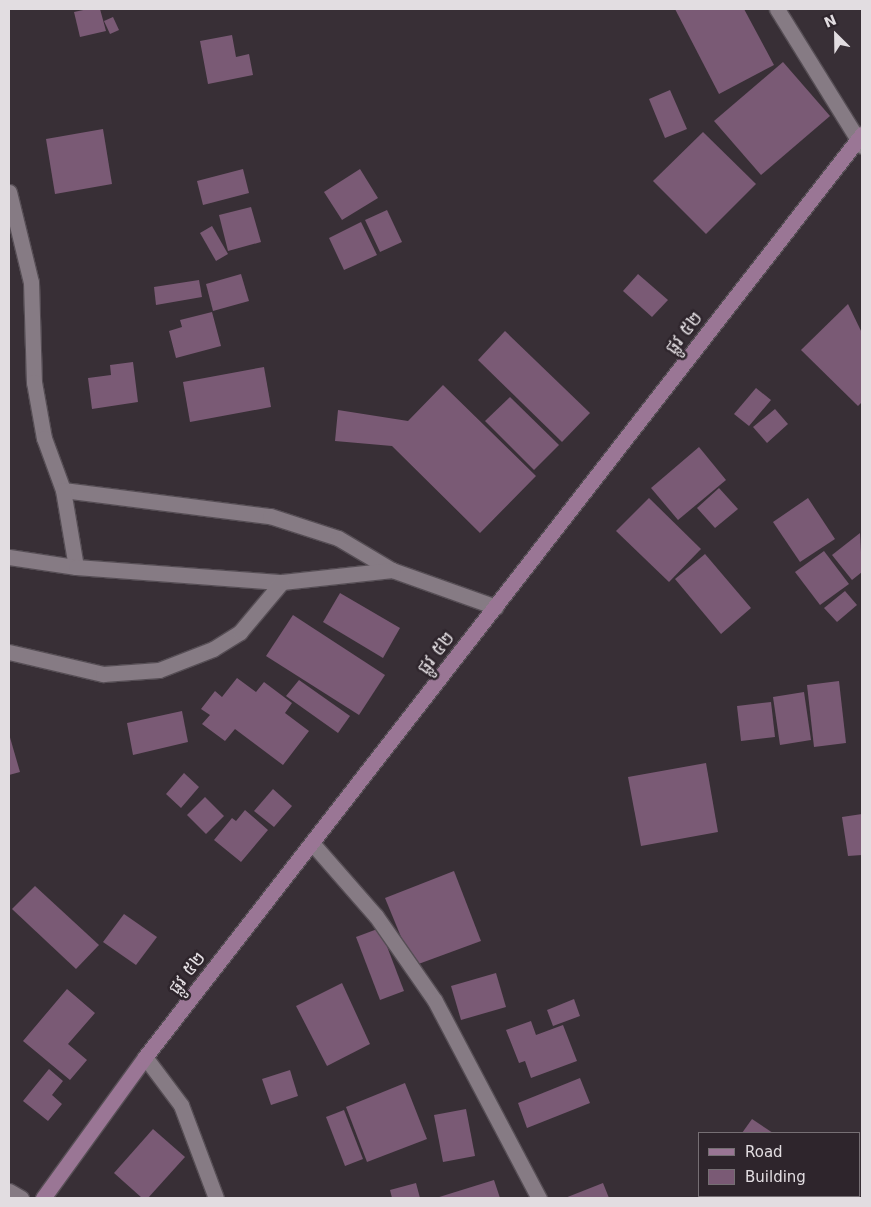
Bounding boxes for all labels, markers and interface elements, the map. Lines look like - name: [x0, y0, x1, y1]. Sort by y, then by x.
- north arrow: [811, 10, 861, 60]
- text: N: [822, 12, 839, 31]
- street label: ផ្លូវ ៥២: [661, 307, 707, 359]
- street label: ផ្លូវ ៥២: [413, 627, 459, 679]
- street label: ផ្លូវ ៥២: [164, 947, 210, 999]
- legend: [698, 1132, 861, 1197]
- text: Road: [745, 1143, 783, 1161]
- text: Building: [745, 1168, 806, 1186]

